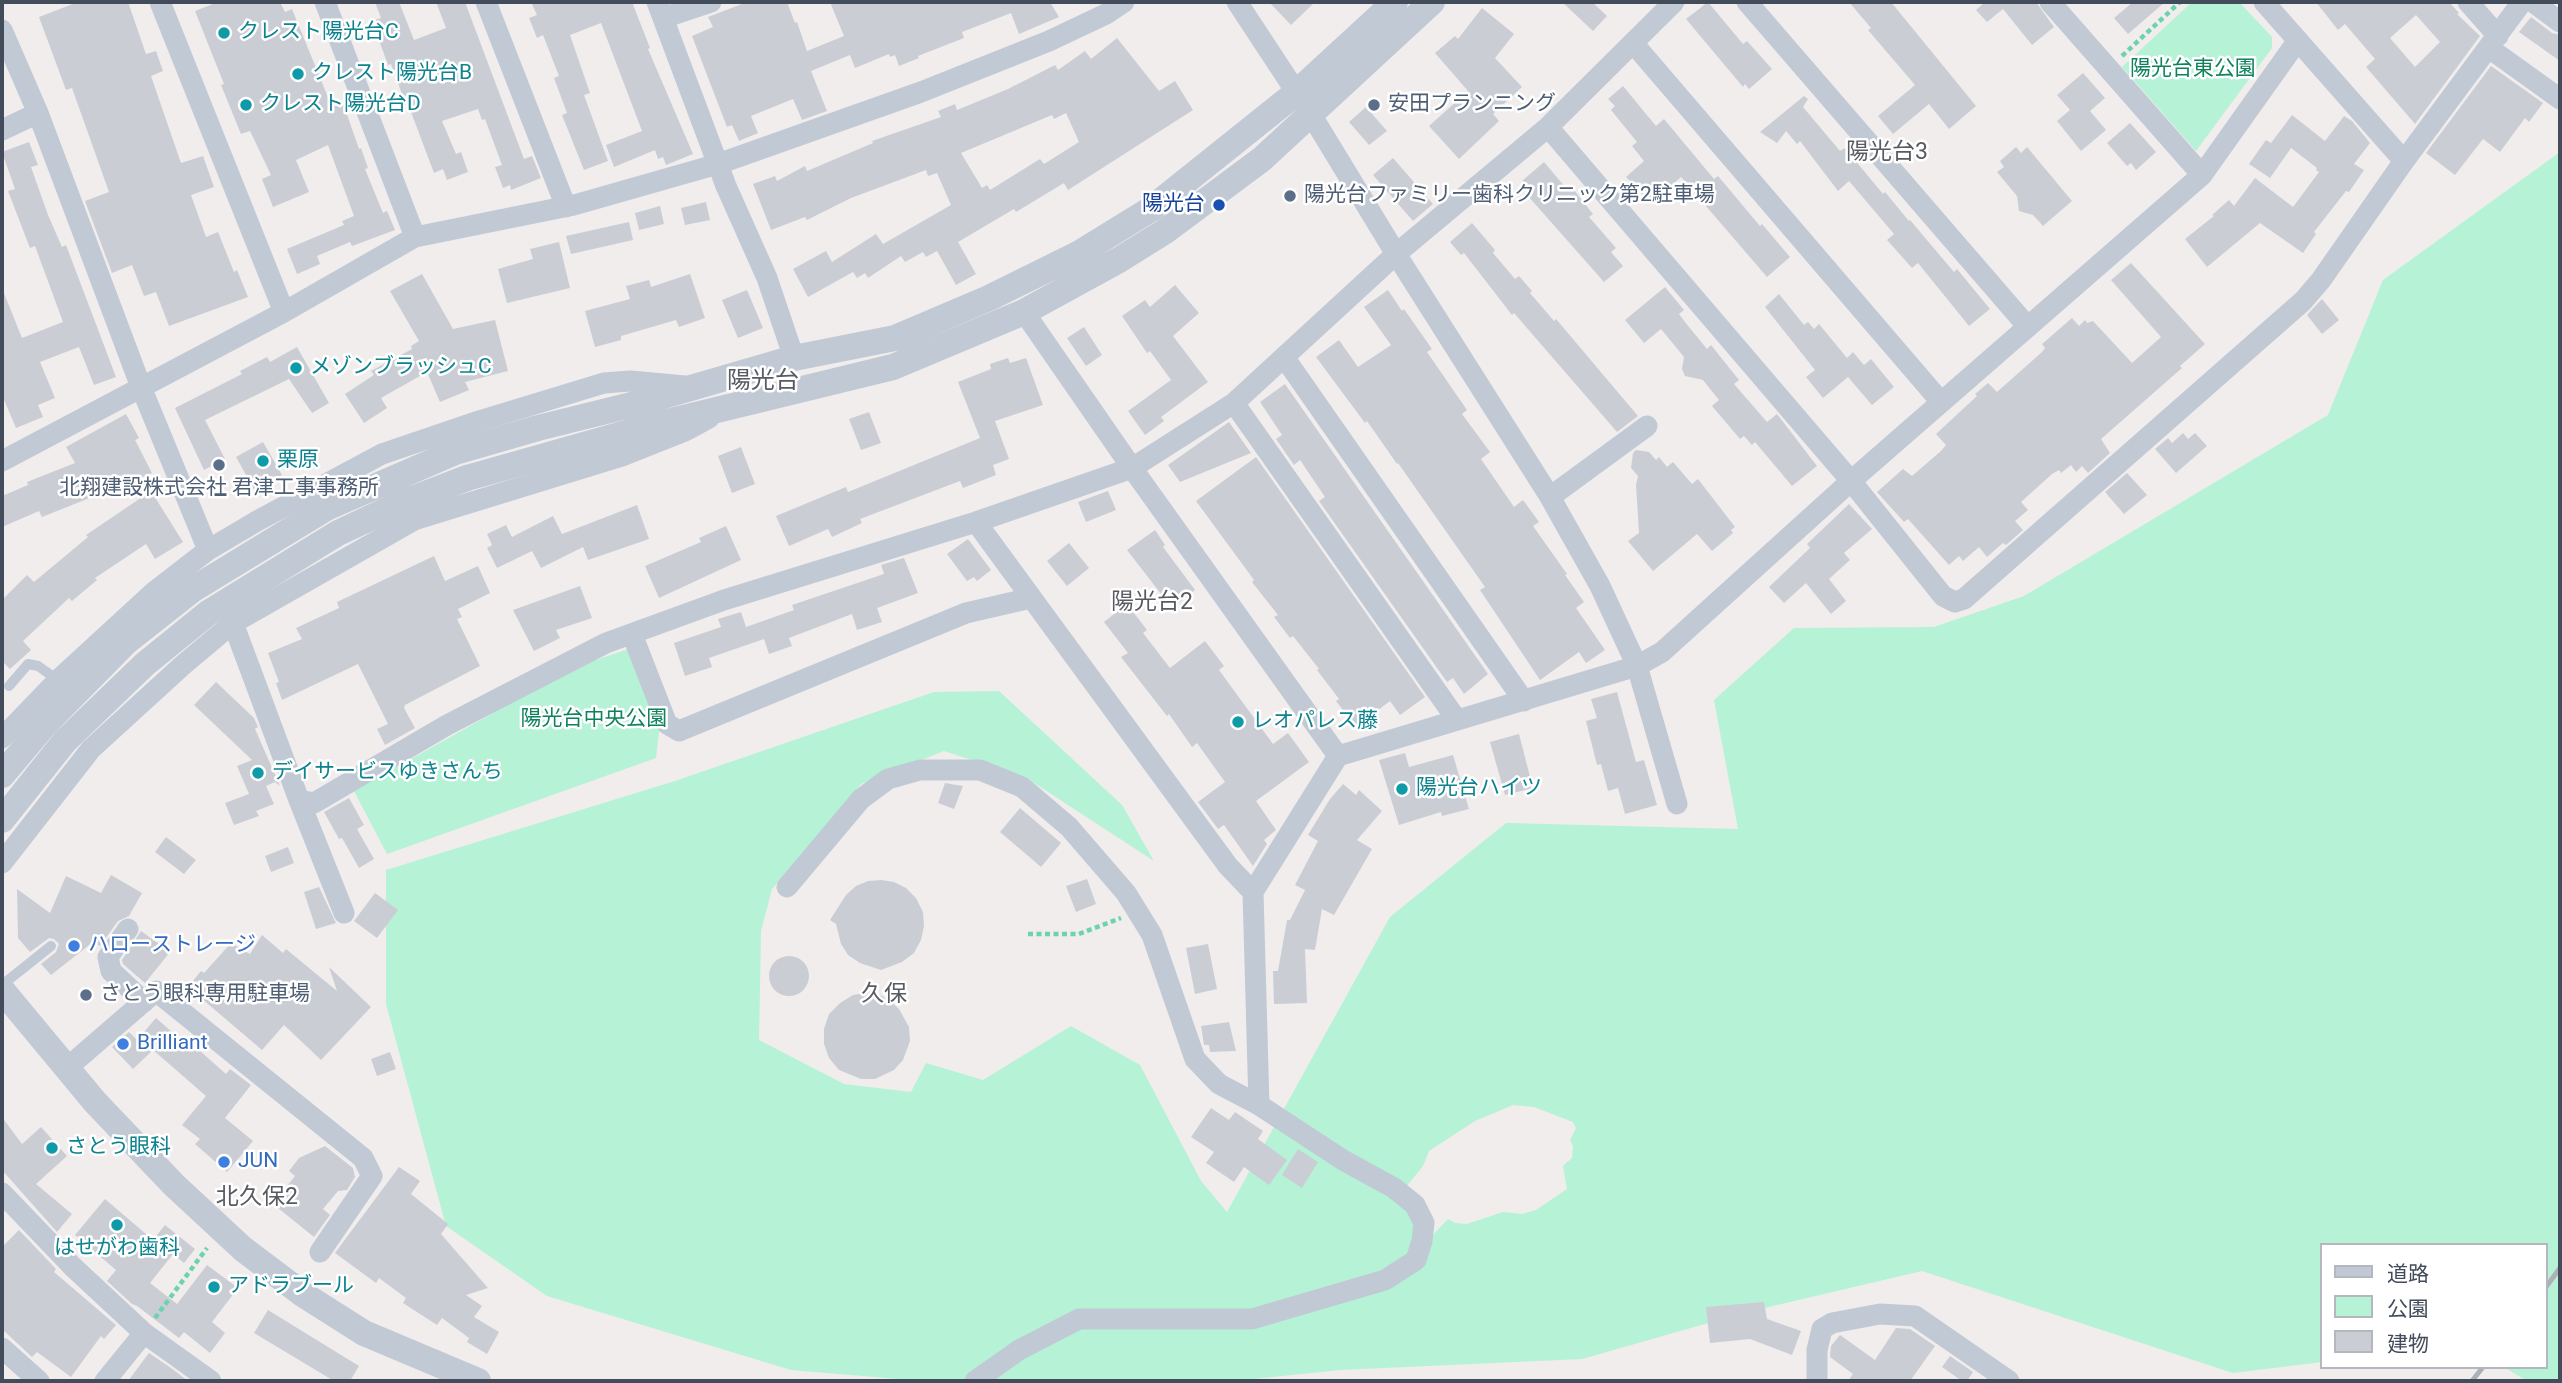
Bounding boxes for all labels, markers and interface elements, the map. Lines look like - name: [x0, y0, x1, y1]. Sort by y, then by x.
- place label: クレスト陽光台C: [238, 20, 399, 46]
- marker: クレスト陽光台C: [216, 25, 232, 41]
- park label: 陽光台東公園: [2130, 57, 2256, 83]
- place label: クレスト陽光台B: [312, 61, 472, 87]
- marker: クレスト陽光台B: [290, 66, 306, 82]
- place label: クレスト陽光台D: [260, 92, 421, 118]
- place label: 安田プランニング: [1388, 92, 1556, 118]
- marker: クレスト陽光台D: [238, 97, 254, 113]
- marker: 安田プランニング: [1366, 97, 1382, 113]
- district label: 陽光台3: [1846, 139, 1928, 167]
- place label: 陽光台ファミリー歯科クリニック第2駐車場: [1304, 183, 1715, 209]
- marker: 陽光台ファミリー歯科クリニック第2駐車場: [1282, 188, 1298, 204]
- place label: 陽光台: [1142, 192, 1205, 218]
- marker: 陽光台: [1211, 197, 1227, 213]
- place label: メゾンブラッシュC: [310, 355, 492, 381]
- marker: メゾンブラッシュC: [288, 360, 304, 376]
- district label: 陽光台: [727, 368, 799, 396]
- place label: 栗原: [277, 448, 319, 474]
- marker: 栗原: [255, 453, 271, 469]
- marker: 北翔建設株式会社 君津工事事務所: [211, 457, 227, 473]
- place label: 北翔建設株式会社 君津工事事務所: [59, 476, 379, 502]
- district label: 陽光台2: [1111, 589, 1193, 617]
- park label: 陽光台中央公園: [521, 707, 667, 733]
- place label: レオパレス藤: [1252, 709, 1378, 735]
- marker: レオパレス藤: [1230, 714, 1246, 730]
- place label: デイサービスゆきさんち: [272, 760, 503, 786]
- marker: デイサービスゆきさんち: [250, 765, 266, 781]
- place label: 陽光台ハイツ: [1416, 776, 1542, 802]
- marker: 陽光台ハイツ: [1394, 781, 1410, 797]
- place label: ハローストレージ: [88, 933, 256, 959]
- marker: ハローストレージ: [66, 938, 82, 954]
- district label: 久保: [861, 981, 907, 1009]
- place label: さとう眼科専用駐車場: [100, 982, 310, 1008]
- marker: さとう眼科専用駐車場: [78, 987, 94, 1003]
- place label: Brilliant: [137, 1031, 208, 1057]
- marker: Brilliant: [115, 1036, 131, 1052]
- place label: さとう眼科: [66, 1135, 171, 1161]
- marker: さとう眼科: [44, 1140, 60, 1156]
- place label: JUN: [238, 1149, 278, 1175]
- marker: JUN: [216, 1154, 232, 1170]
- district label: 北久保2: [216, 1184, 298, 1212]
- marker: はせがわ歯科: [109, 1217, 125, 1233]
- place label: はせがわ歯科: [54, 1236, 180, 1262]
- legend: [2320, 1243, 2548, 1369]
- text: 道路: [2387, 1262, 2429, 1286]
- place label: アドラブール: [228, 1274, 354, 1300]
- marker: アドラブール: [206, 1279, 222, 1295]
- text: 公園: [2387, 1297, 2429, 1321]
- text: 建物: [2387, 1332, 2429, 1356]

